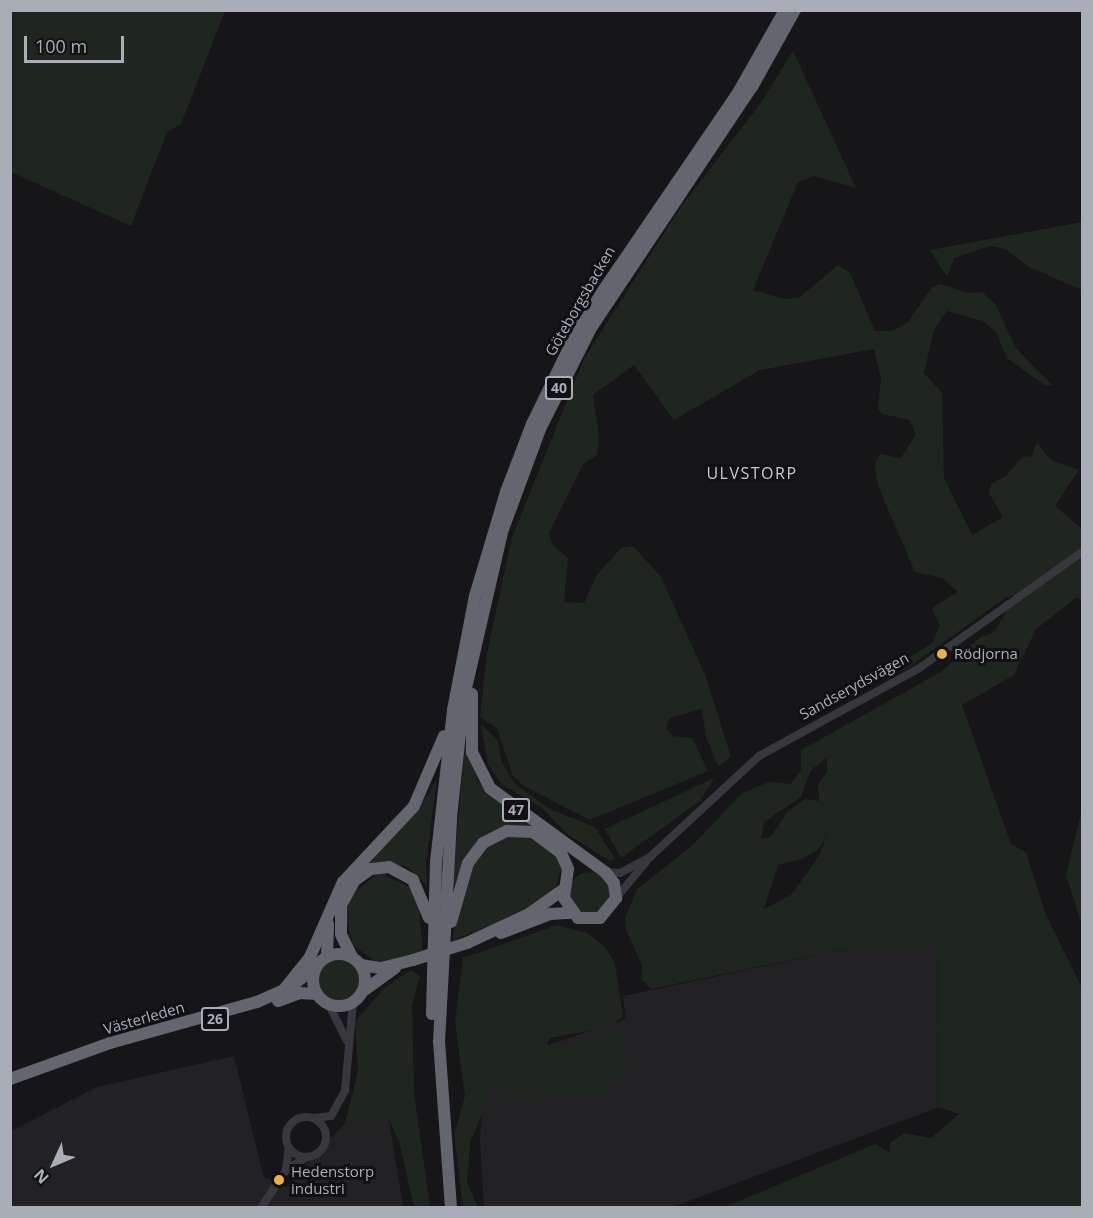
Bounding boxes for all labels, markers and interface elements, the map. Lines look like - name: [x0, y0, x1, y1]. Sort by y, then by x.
- scale bar: [27, 24, 128, 62]
- text: 100 m: [35, 34, 87, 58]
- street label: Göteborgsbacken: [541, 243, 619, 359]
- road number: 40: [544, 377, 574, 399]
- district label: ULVSTORP: [706, 463, 798, 483]
- place label: Rödjorna: [954, 645, 1018, 663]
- marker: Rödjorna: [935, 647, 949, 661]
- street label: Sandserydsvägen: [796, 649, 912, 723]
- road number: 47: [501, 799, 531, 821]
- street label: Västerleden: [101, 998, 187, 1038]
- road number: 26: [200, 1008, 230, 1030]
- north arrow: [24, 1134, 84, 1194]
- place label: Hedenstorp industri: [291, 1162, 374, 1197]
- text: N: [29, 1164, 53, 1189]
- marker: Hedenstorp industri: [272, 1173, 286, 1187]

